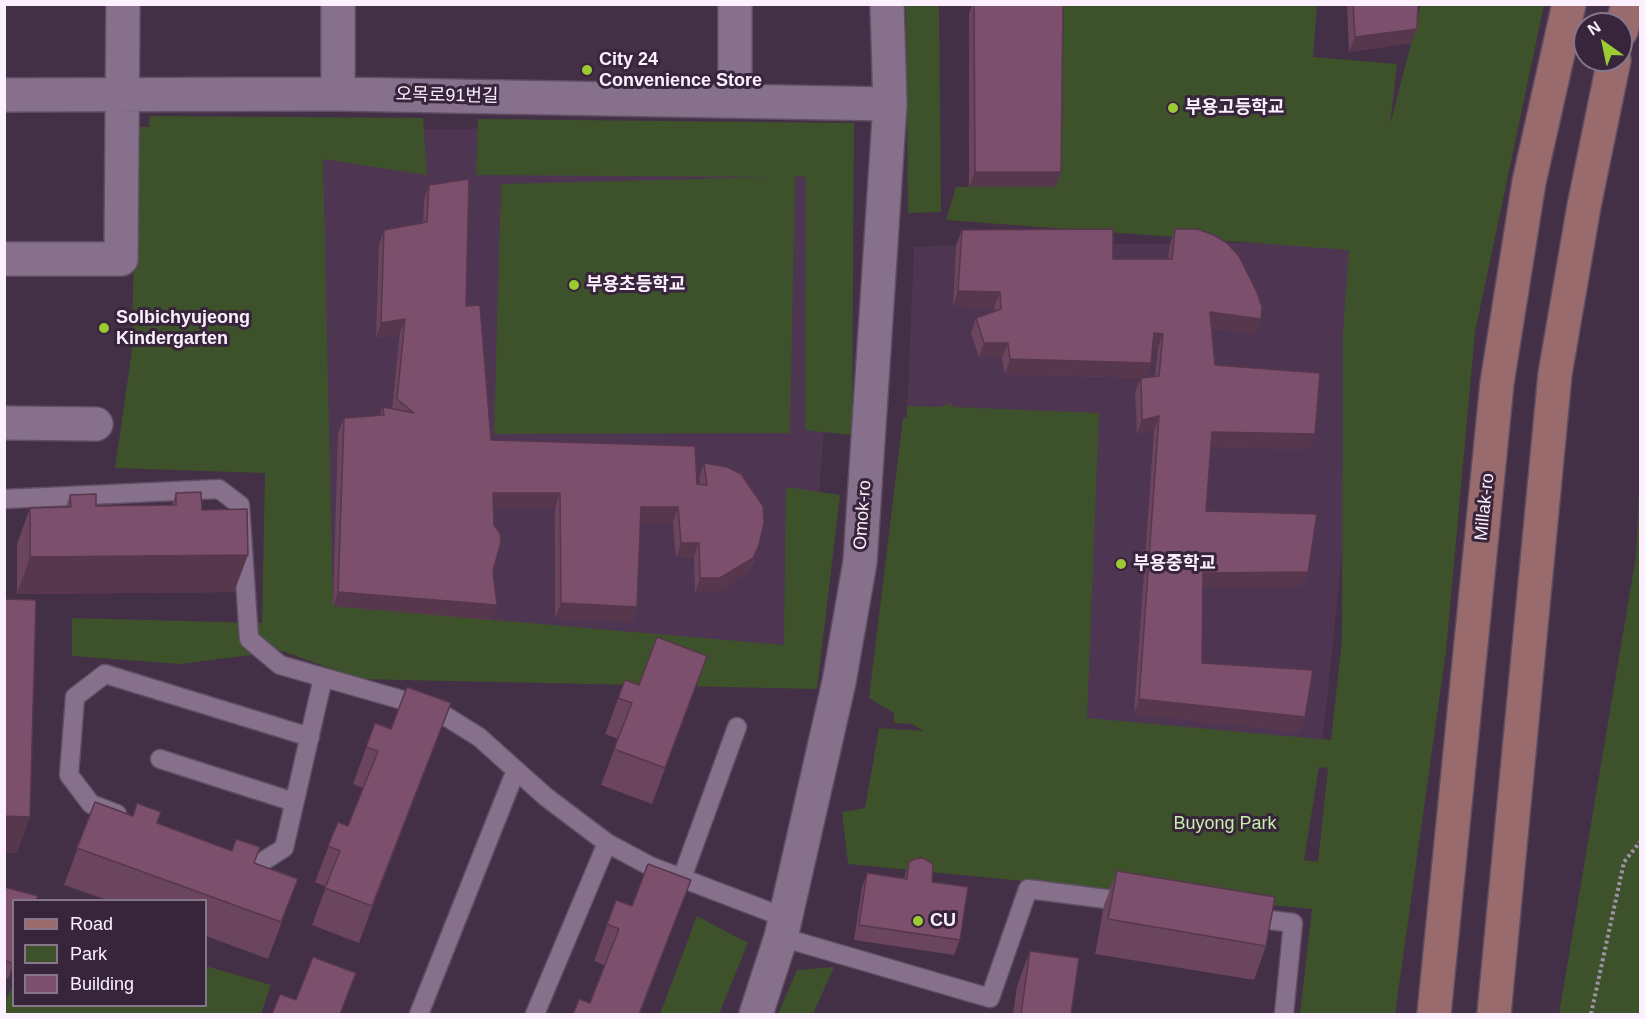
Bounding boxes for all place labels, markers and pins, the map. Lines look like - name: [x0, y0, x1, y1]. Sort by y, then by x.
- place label: City 24 Convenience Store: [599, 49, 762, 92]
- marker: City 24 Convenience Store: [580, 63, 594, 77]
- place label: 부용고등학교: [1185, 97, 1284, 119]
- marker: 부용고등학교: [1166, 101, 1180, 115]
- place label: 부용초등학교: [586, 274, 685, 296]
- marker: 부용초등학교: [567, 278, 581, 292]
- place label: Solbichyujeong Kindergarten: [116, 307, 250, 350]
- marker: Solbichyujeong Kindergarten: [97, 321, 111, 335]
- place label: 부용중학교: [1133, 553, 1216, 575]
- marker: 부용중학교: [1114, 557, 1128, 571]
- place label: CU: [930, 910, 956, 932]
- marker: CU: [911, 914, 925, 928]

